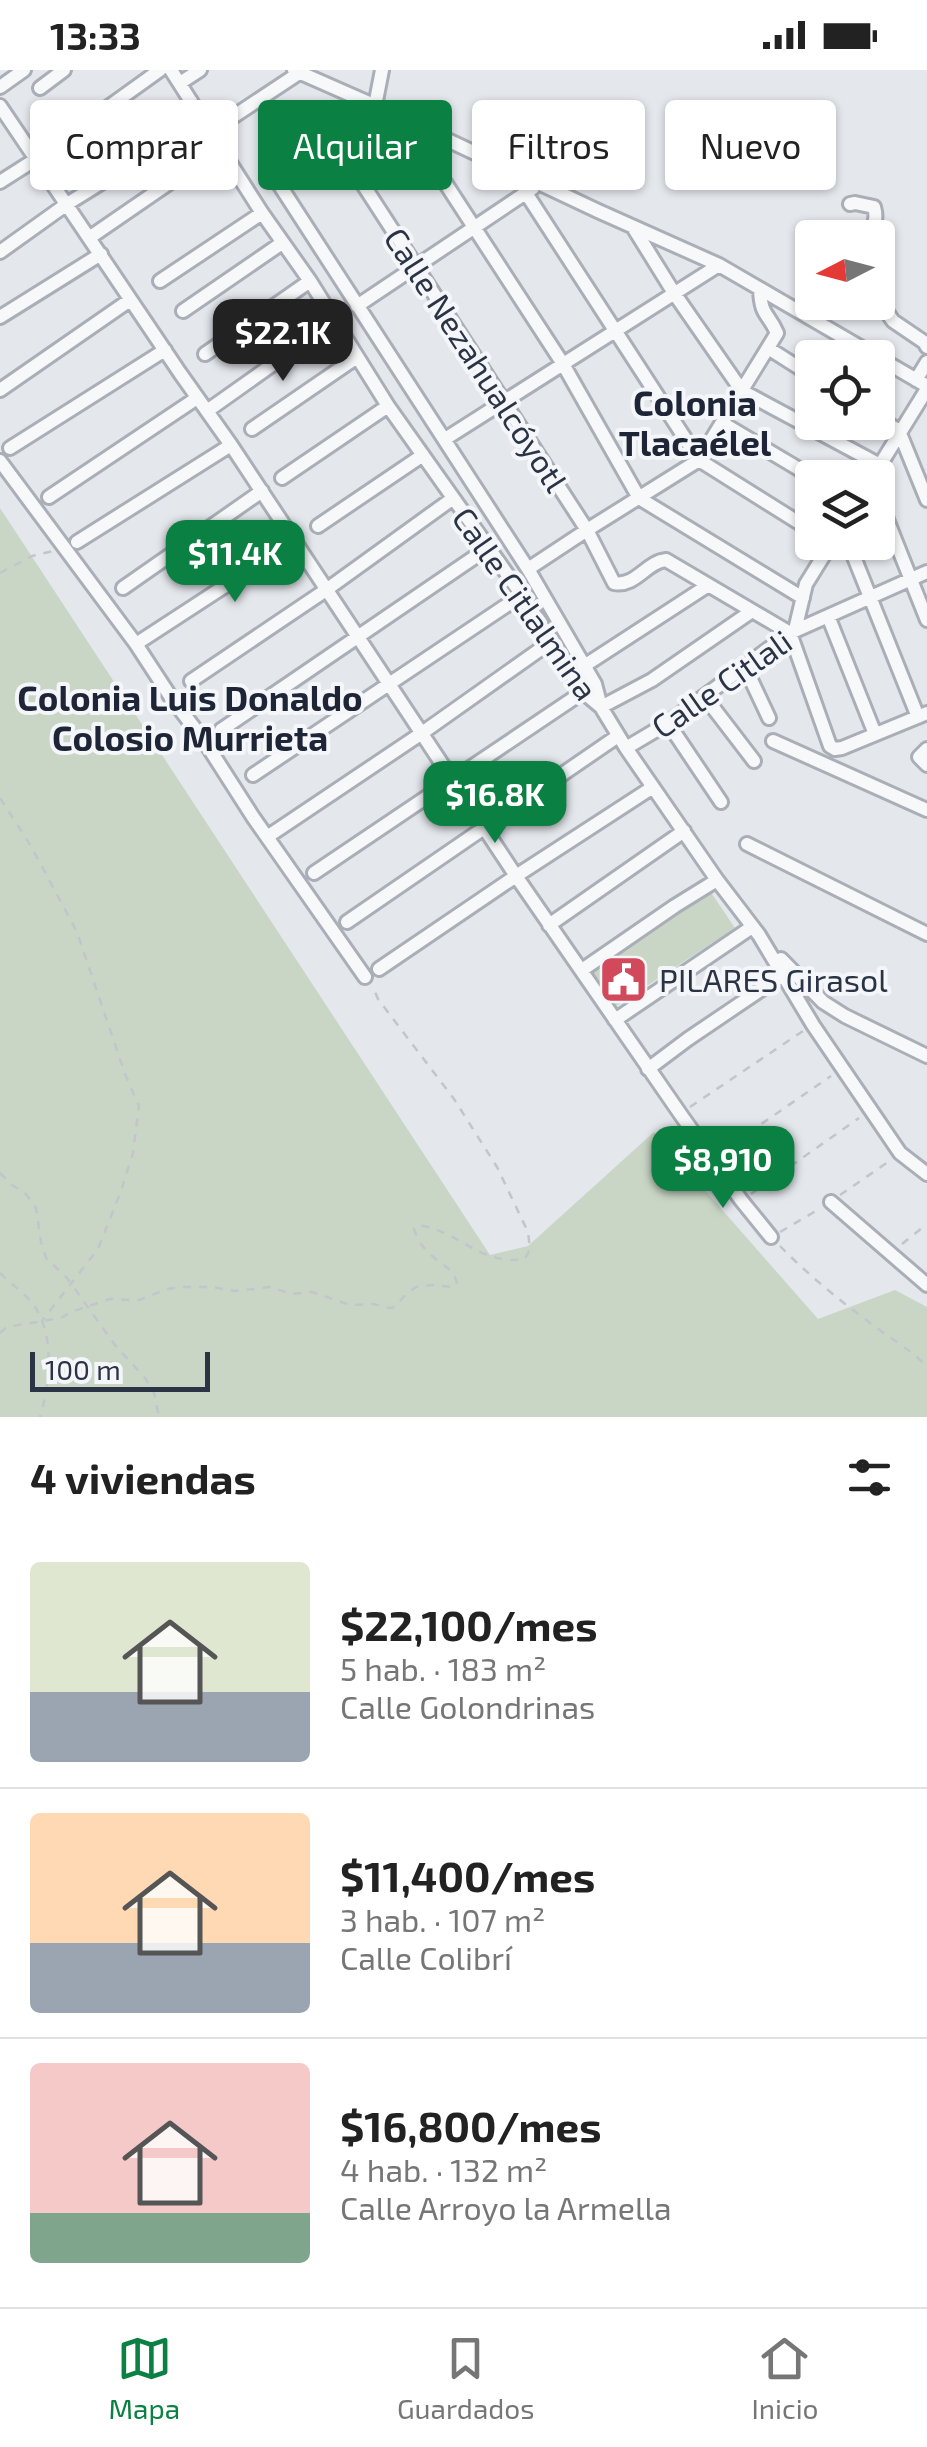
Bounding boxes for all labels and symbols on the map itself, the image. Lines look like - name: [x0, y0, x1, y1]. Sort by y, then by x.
- street label: Calle Nezahualcóyotl: [378, 220, 577, 498]
- north arrow: [795, 220, 895, 320]
- pin: $22.1K: [202, 299, 364, 384]
- district label: Colonia Tlacaélel: [619, 381, 772, 463]
- street label: Calle Citlalmina: [446, 499, 606, 707]
- pin: $11.4K: [154, 520, 316, 605]
- street label: Calle Citlali: [644, 621, 798, 745]
- district label: Colonia Luis Donaldo Colosio Murrieta: [17, 676, 363, 758]
- pin: $16.8K: [414, 761, 576, 846]
- public building icon: PILARES Girasol: [598, 953, 650, 1005]
- place label: PILARES Girasol: [659, 960, 888, 998]
- pin: $8,910: [642, 1126, 804, 1211]
- scale bar: [30, 1347, 210, 1392]

